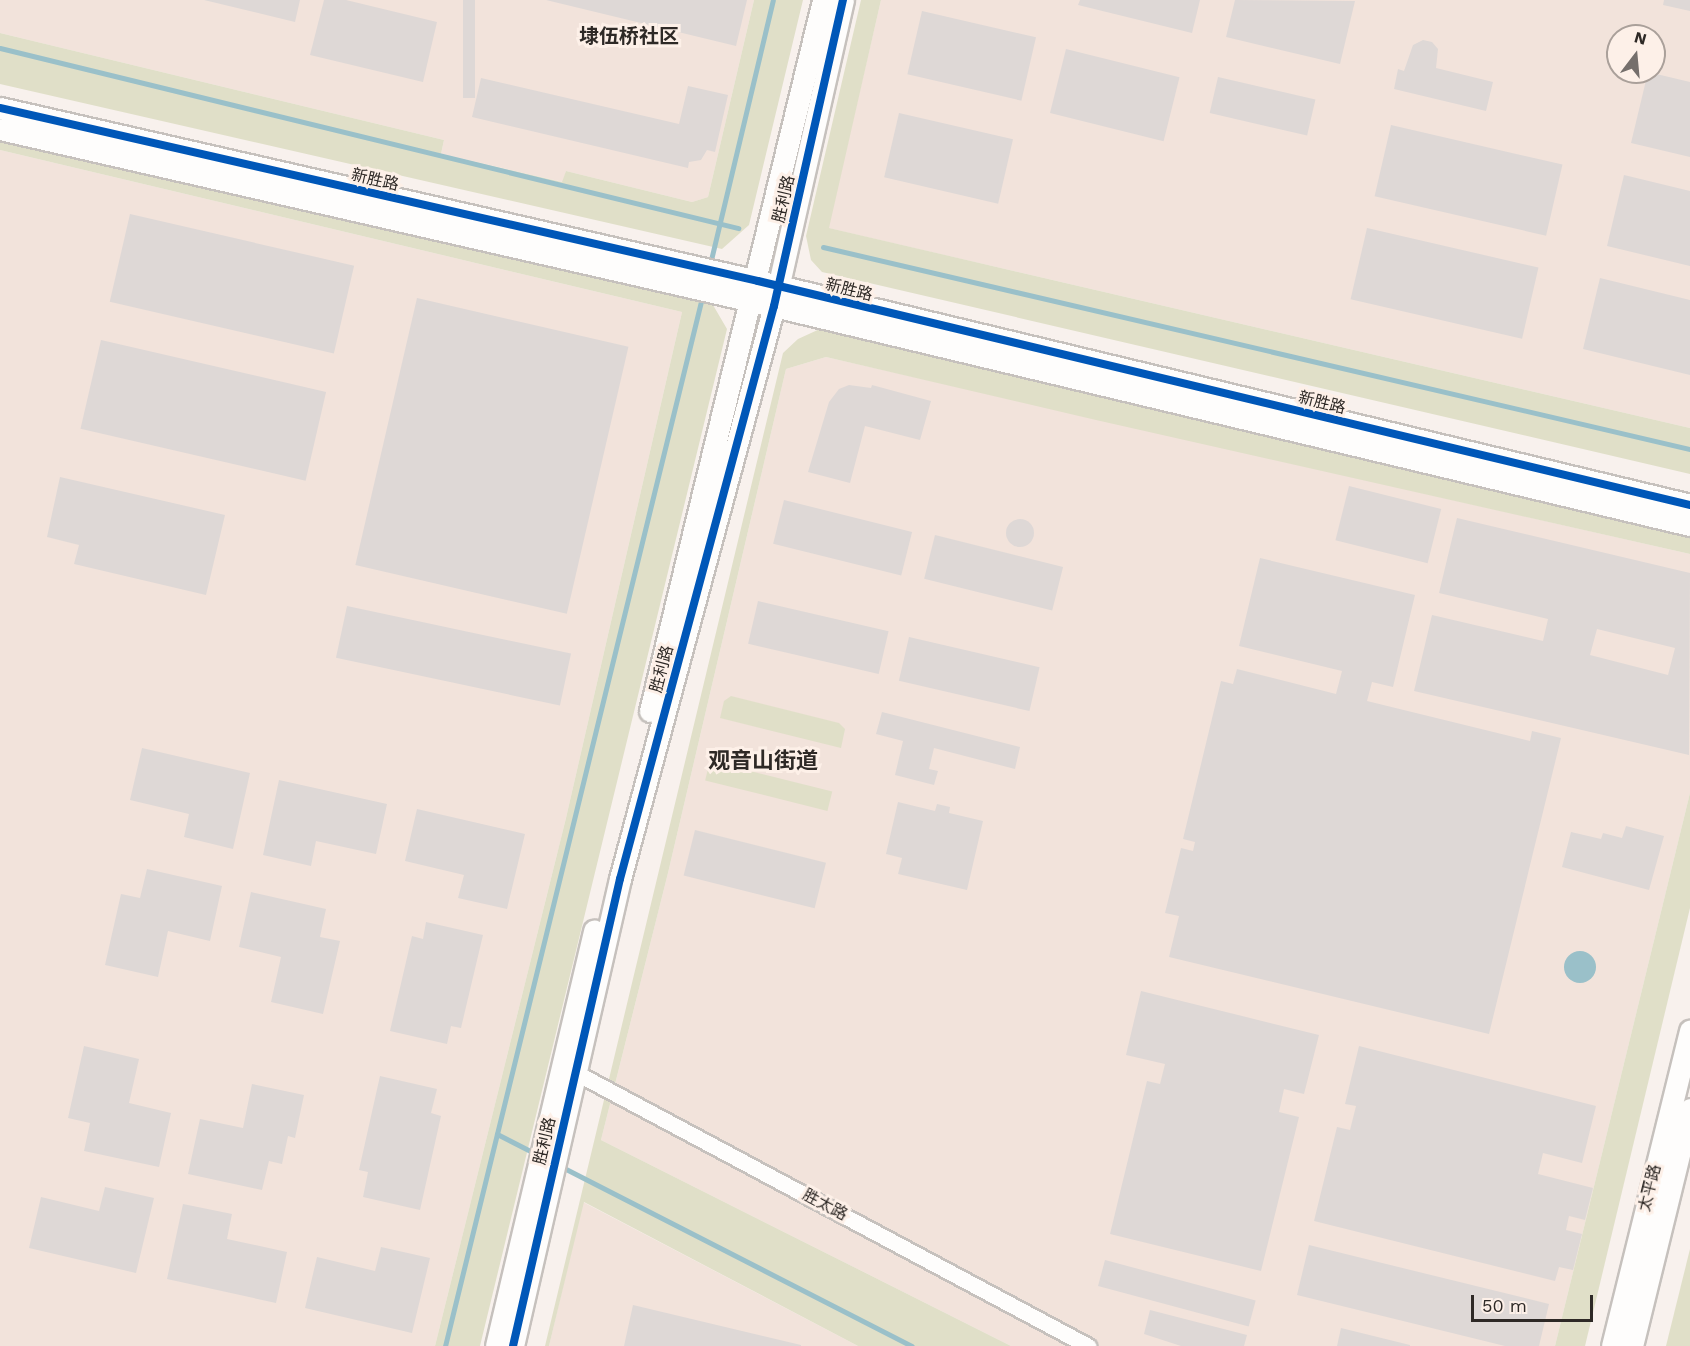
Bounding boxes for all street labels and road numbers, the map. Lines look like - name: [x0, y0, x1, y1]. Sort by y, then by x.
- street label: 新胜路: [349, 165, 401, 195]
- street label: 胜利路: [769, 173, 799, 225]
- street label: 新胜路: [823, 275, 875, 305]
- street label: 新胜路: [1296, 388, 1348, 418]
- street label: 胜利路: [647, 643, 677, 695]
- street label: 胜利路: [530, 1115, 560, 1167]
- street label: 太平路: [1635, 1162, 1665, 1214]
- street label: 胜太路: [799, 1185, 851, 1225]

